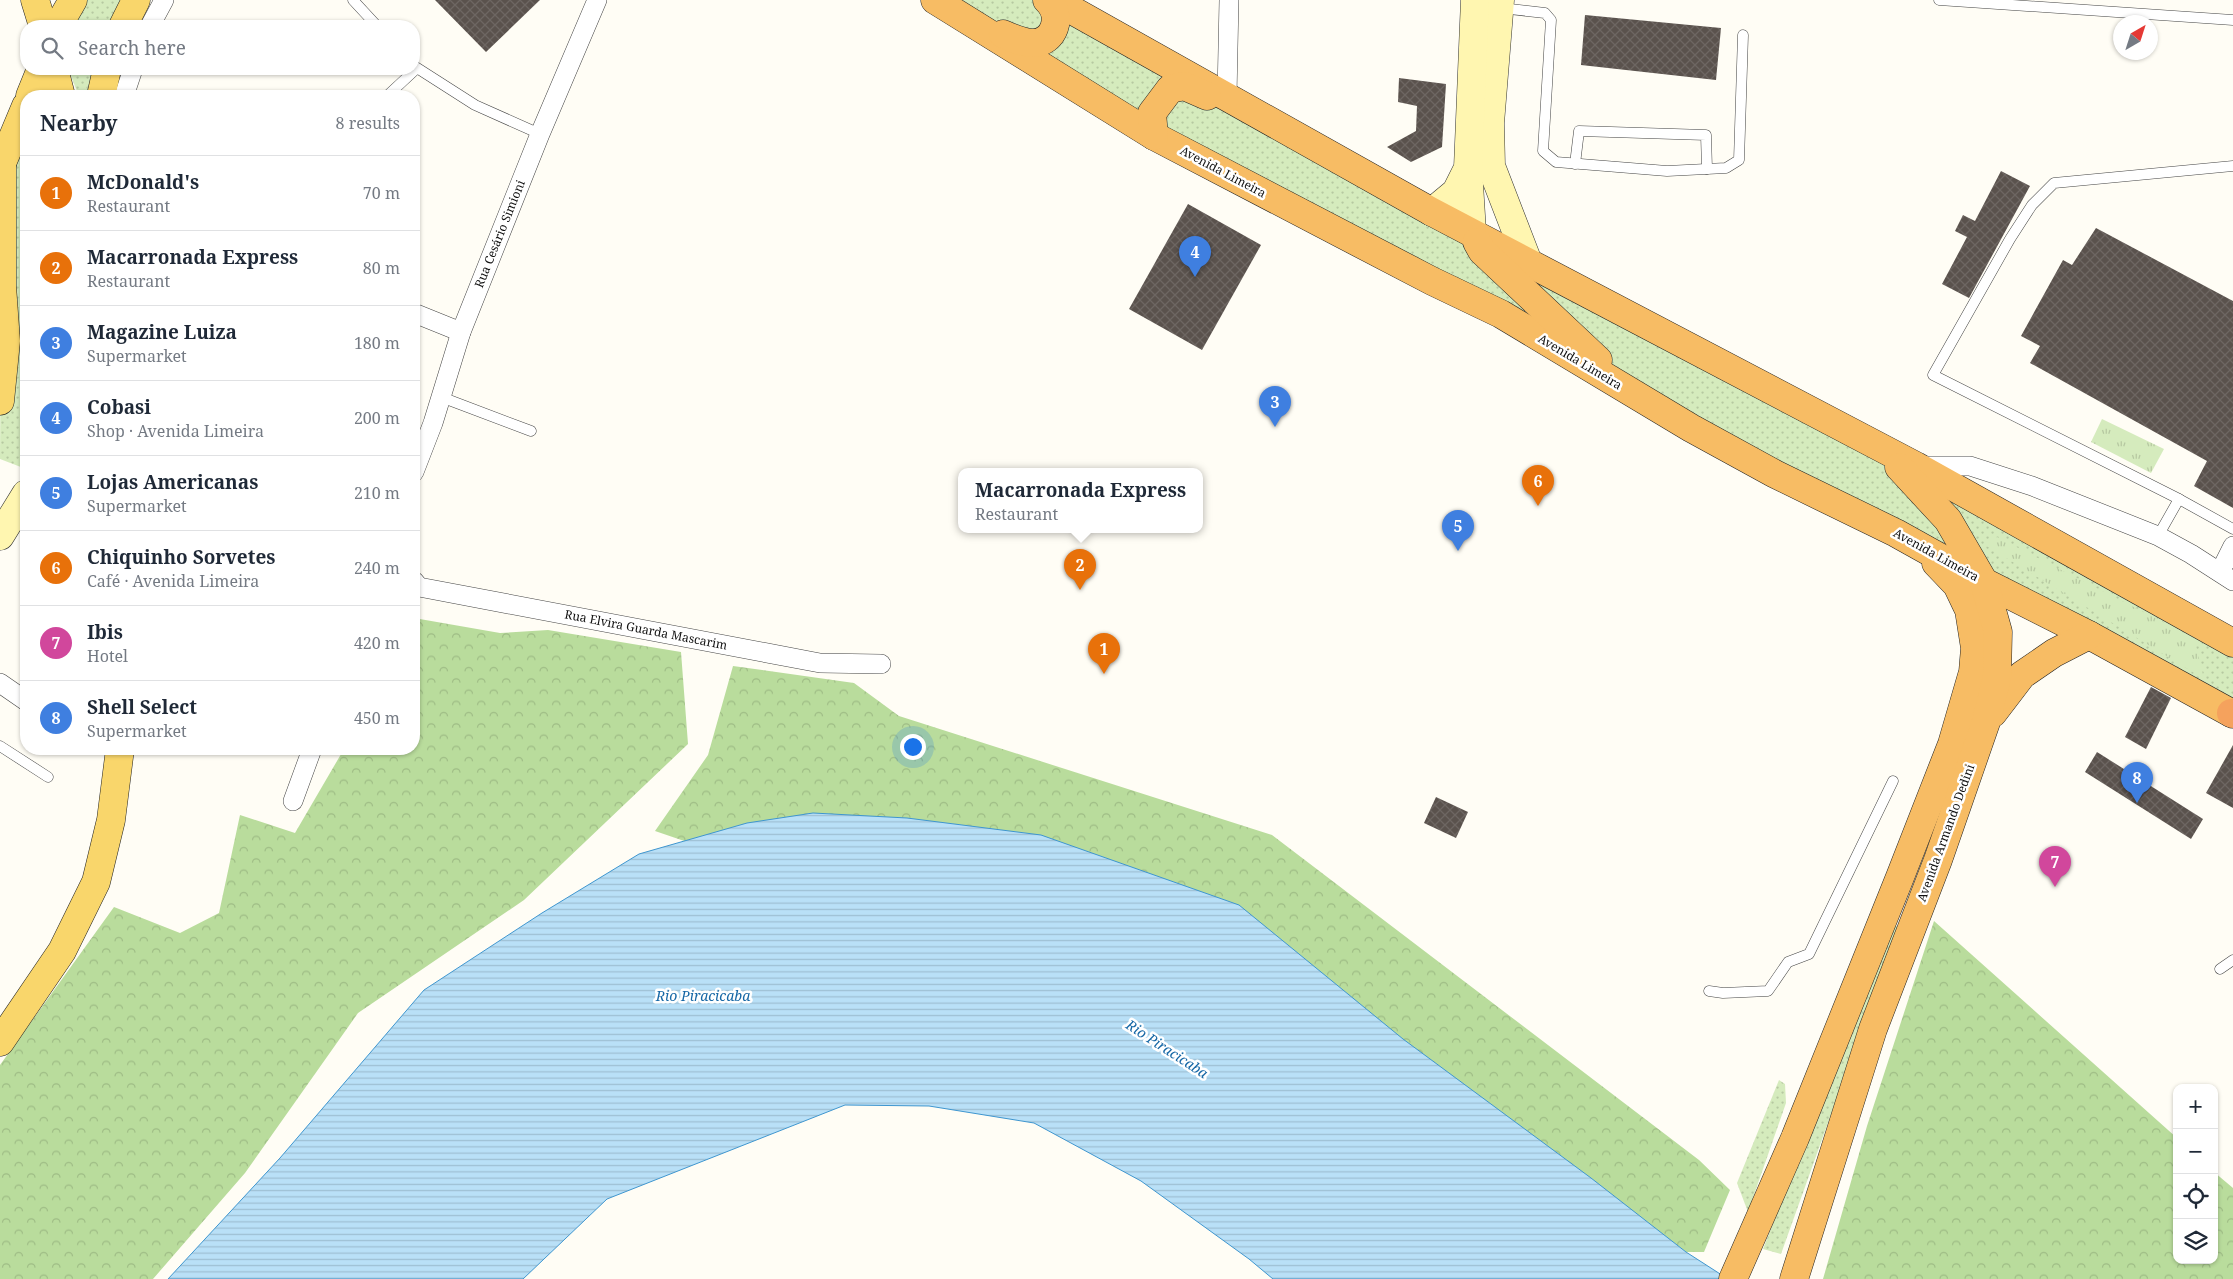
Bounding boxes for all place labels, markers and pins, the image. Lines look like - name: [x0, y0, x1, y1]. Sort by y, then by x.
- pin: 4: [1179, 236, 1211, 277]
- pin: 3: [1259, 386, 1291, 427]
- pin: 6: [1522, 465, 1554, 506]
- pin: 5: [1442, 510, 1474, 551]
- pin: 2: [1064, 549, 1096, 590]
- pin: 1: [1088, 633, 1120, 674]
- pin: 8: [2121, 762, 2153, 803]
- pin: 7: [2039, 846, 2071, 887]

